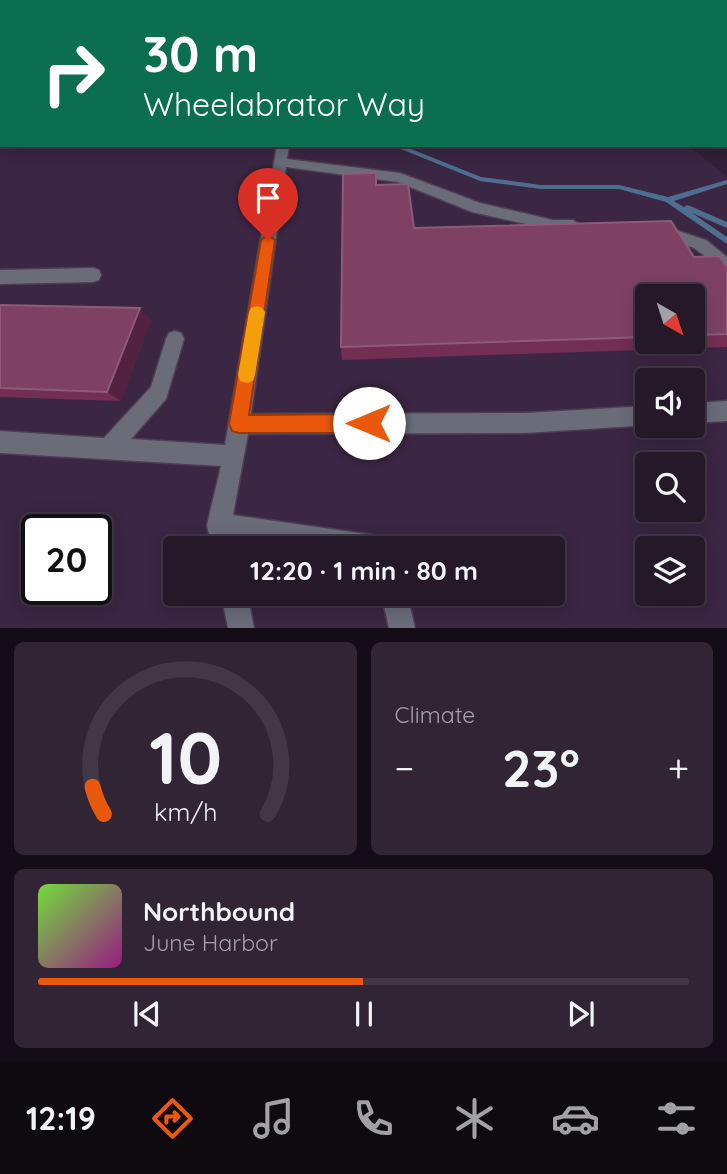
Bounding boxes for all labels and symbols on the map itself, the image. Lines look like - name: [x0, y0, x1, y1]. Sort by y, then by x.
- pin: [238, 168, 298, 240]
- north arrow: [635, 284, 705, 354]
- position arrow: [332, 386, 406, 460]
- speed limit sign: 20: [21, 514, 112, 605]

